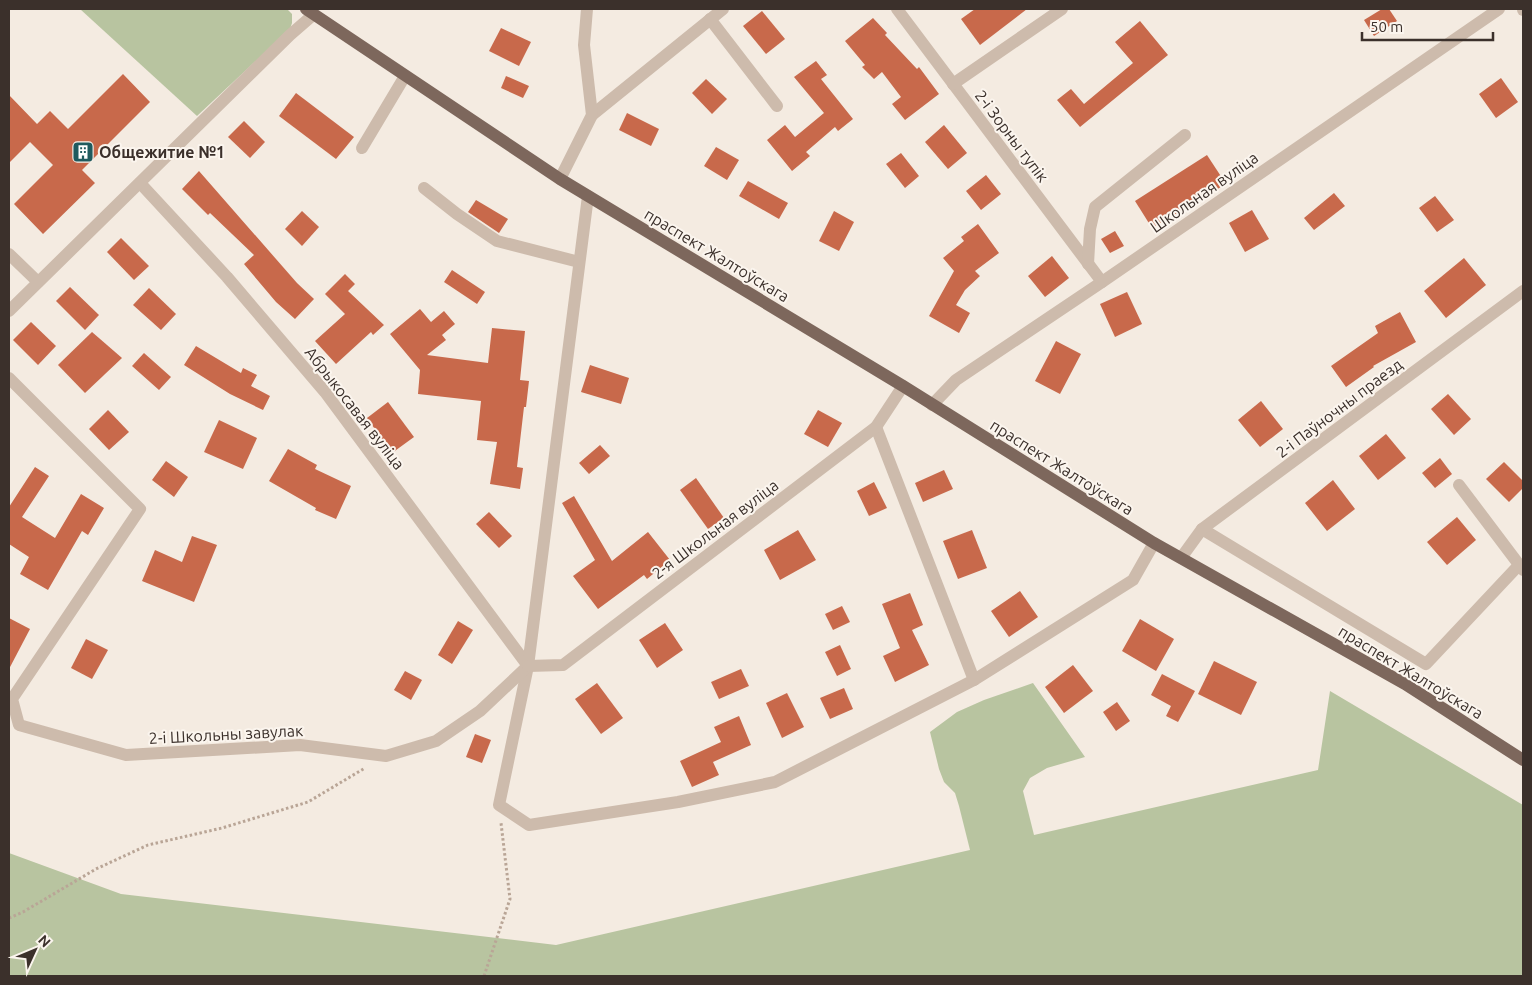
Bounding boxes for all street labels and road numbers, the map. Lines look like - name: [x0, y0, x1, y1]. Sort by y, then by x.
- street label: 2-і Зорны тупік: [972, 87, 1052, 185]
- street label: Школьная вуліца: [1147, 148, 1261, 236]
- street label: праспект Жалтоўскага: [641, 205, 793, 305]
- street label: Абрыкосавая вуліца: [302, 343, 408, 473]
- street label: 2-і Паўночны праезд: [1273, 355, 1405, 461]
- street label: праспект Жалтоўскага: [987, 416, 1137, 518]
- street label: 2-я Школьная вуліца: [648, 476, 782, 582]
- street label: праспект Жалтоўскага: [1335, 622, 1487, 722]
- street label: 2-і Школьны завулак: [148, 721, 304, 747]

